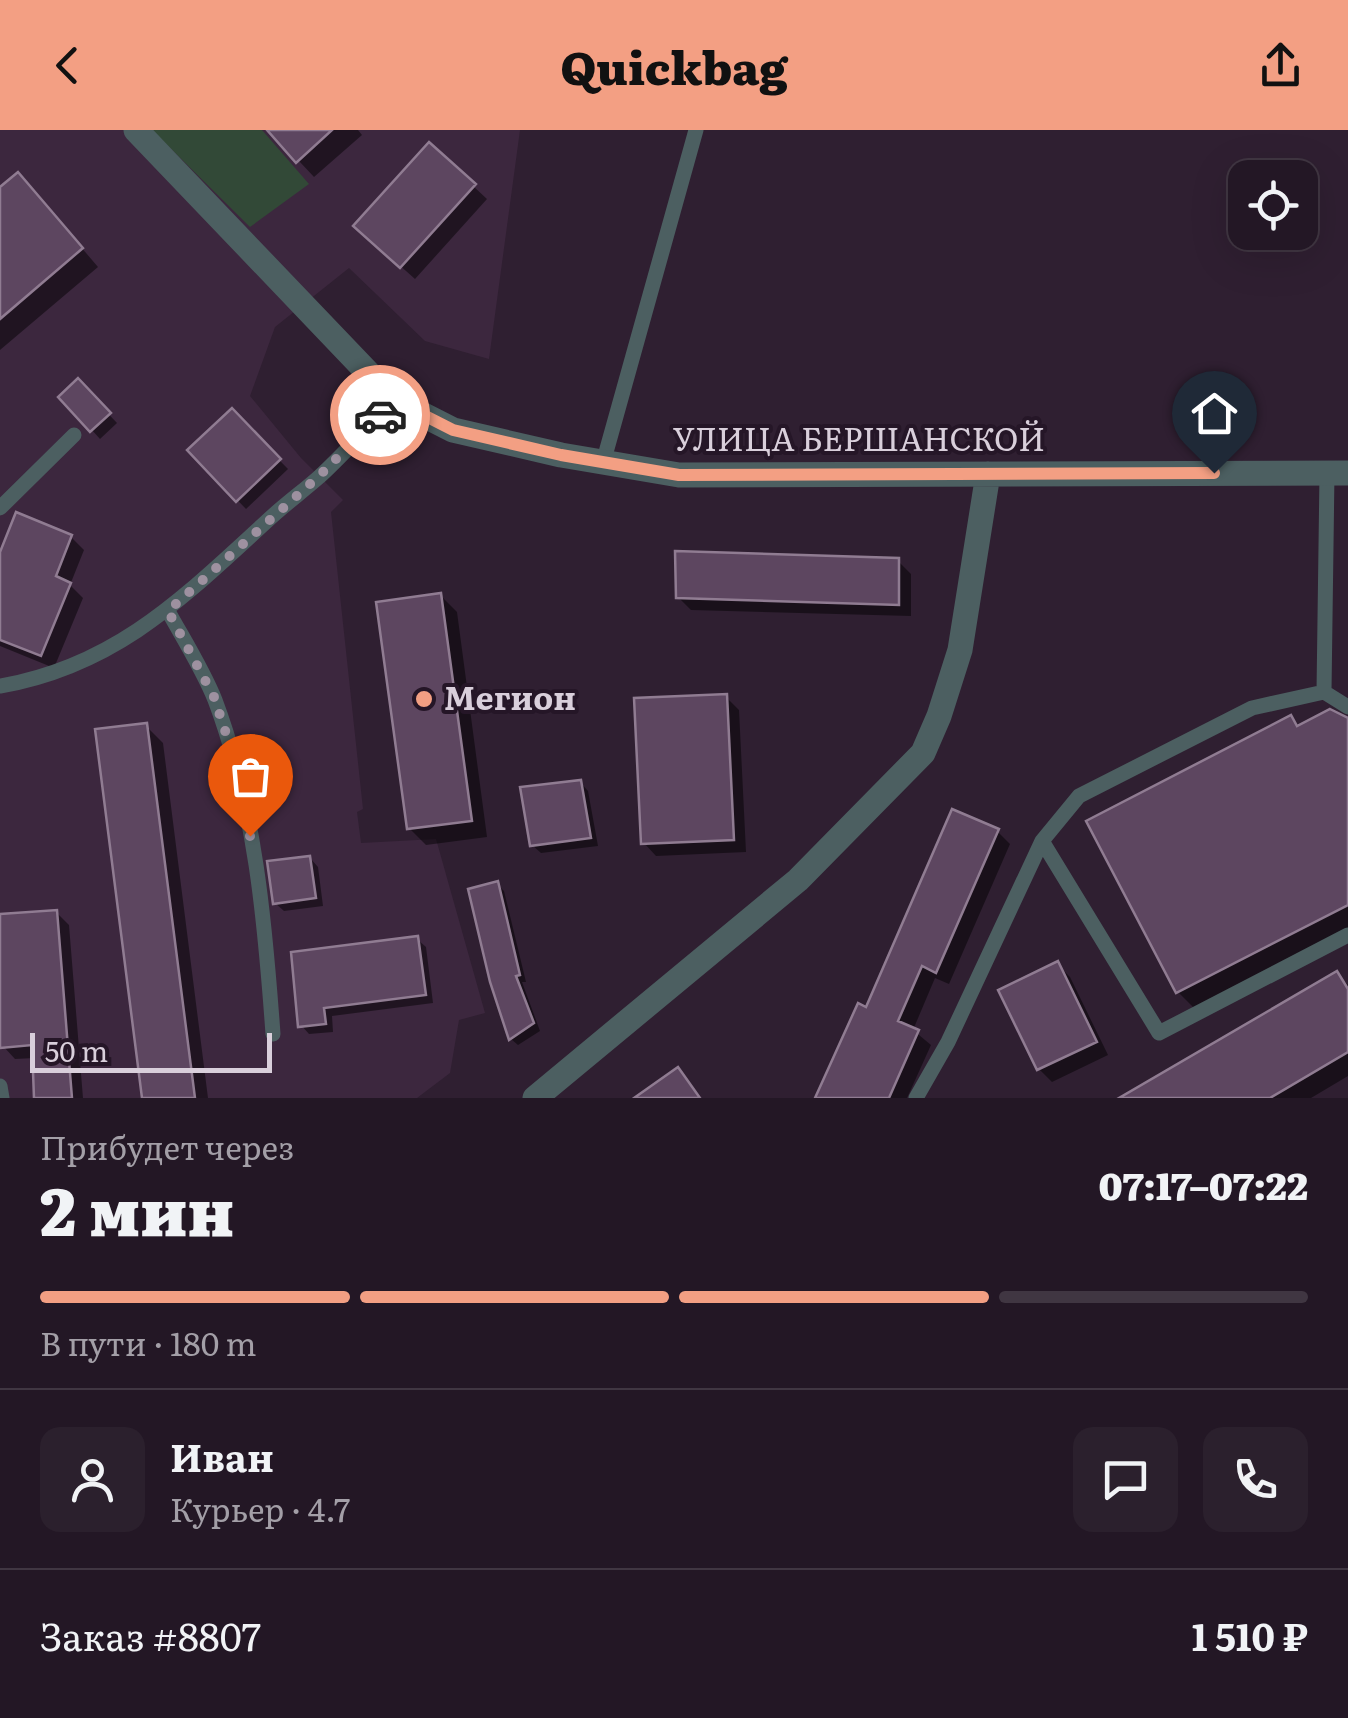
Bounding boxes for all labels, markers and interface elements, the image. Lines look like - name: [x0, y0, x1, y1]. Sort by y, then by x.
- text: Quickbag: [560, 32, 788, 99]
- icon: back: [40, 38, 95, 93]
- icon: share: [1253, 38, 1308, 93]
- map controls: [1228, 160, 1318, 250]
- button: locate: [1228, 160, 1318, 250]
- courier: [330, 365, 430, 465]
- pin: [1172, 371, 1257, 474]
- icon: home: [1187, 386, 1242, 441]
- icon: car: [353, 388, 408, 443]
- street label: УЛИЦА БЕРШАНСКОЙ: [673, 413, 1045, 461]
- place label: Мегион: [444, 672, 576, 720]
- marker: Мегион: [413, 688, 435, 710]
- pin: [208, 734, 293, 837]
- icon: bag: [223, 749, 278, 804]
- scale bar: [30, 1028, 272, 1073]
- text: 50 m: [45, 1029, 108, 1071]
- text: Прибудет через: [40, 1122, 294, 1170]
- text: 07:17–07:22: [1099, 1155, 1308, 1212]
- text: 2 мин: [40, 1159, 234, 1256]
- text: В пути · 180 m: [40, 1318, 257, 1366]
- button: person: [40, 1427, 145, 1532]
- text: Иван: [170, 1427, 274, 1484]
- button: chat: [1073, 1427, 1178, 1532]
- button: phone: [1203, 1427, 1308, 1532]
- text: Курьер · 4.7: [170, 1484, 350, 1532]
- text: Заказ #8807: [40, 1606, 261, 1663]
- text: 1 510 ₽: [1192, 1606, 1308, 1663]

